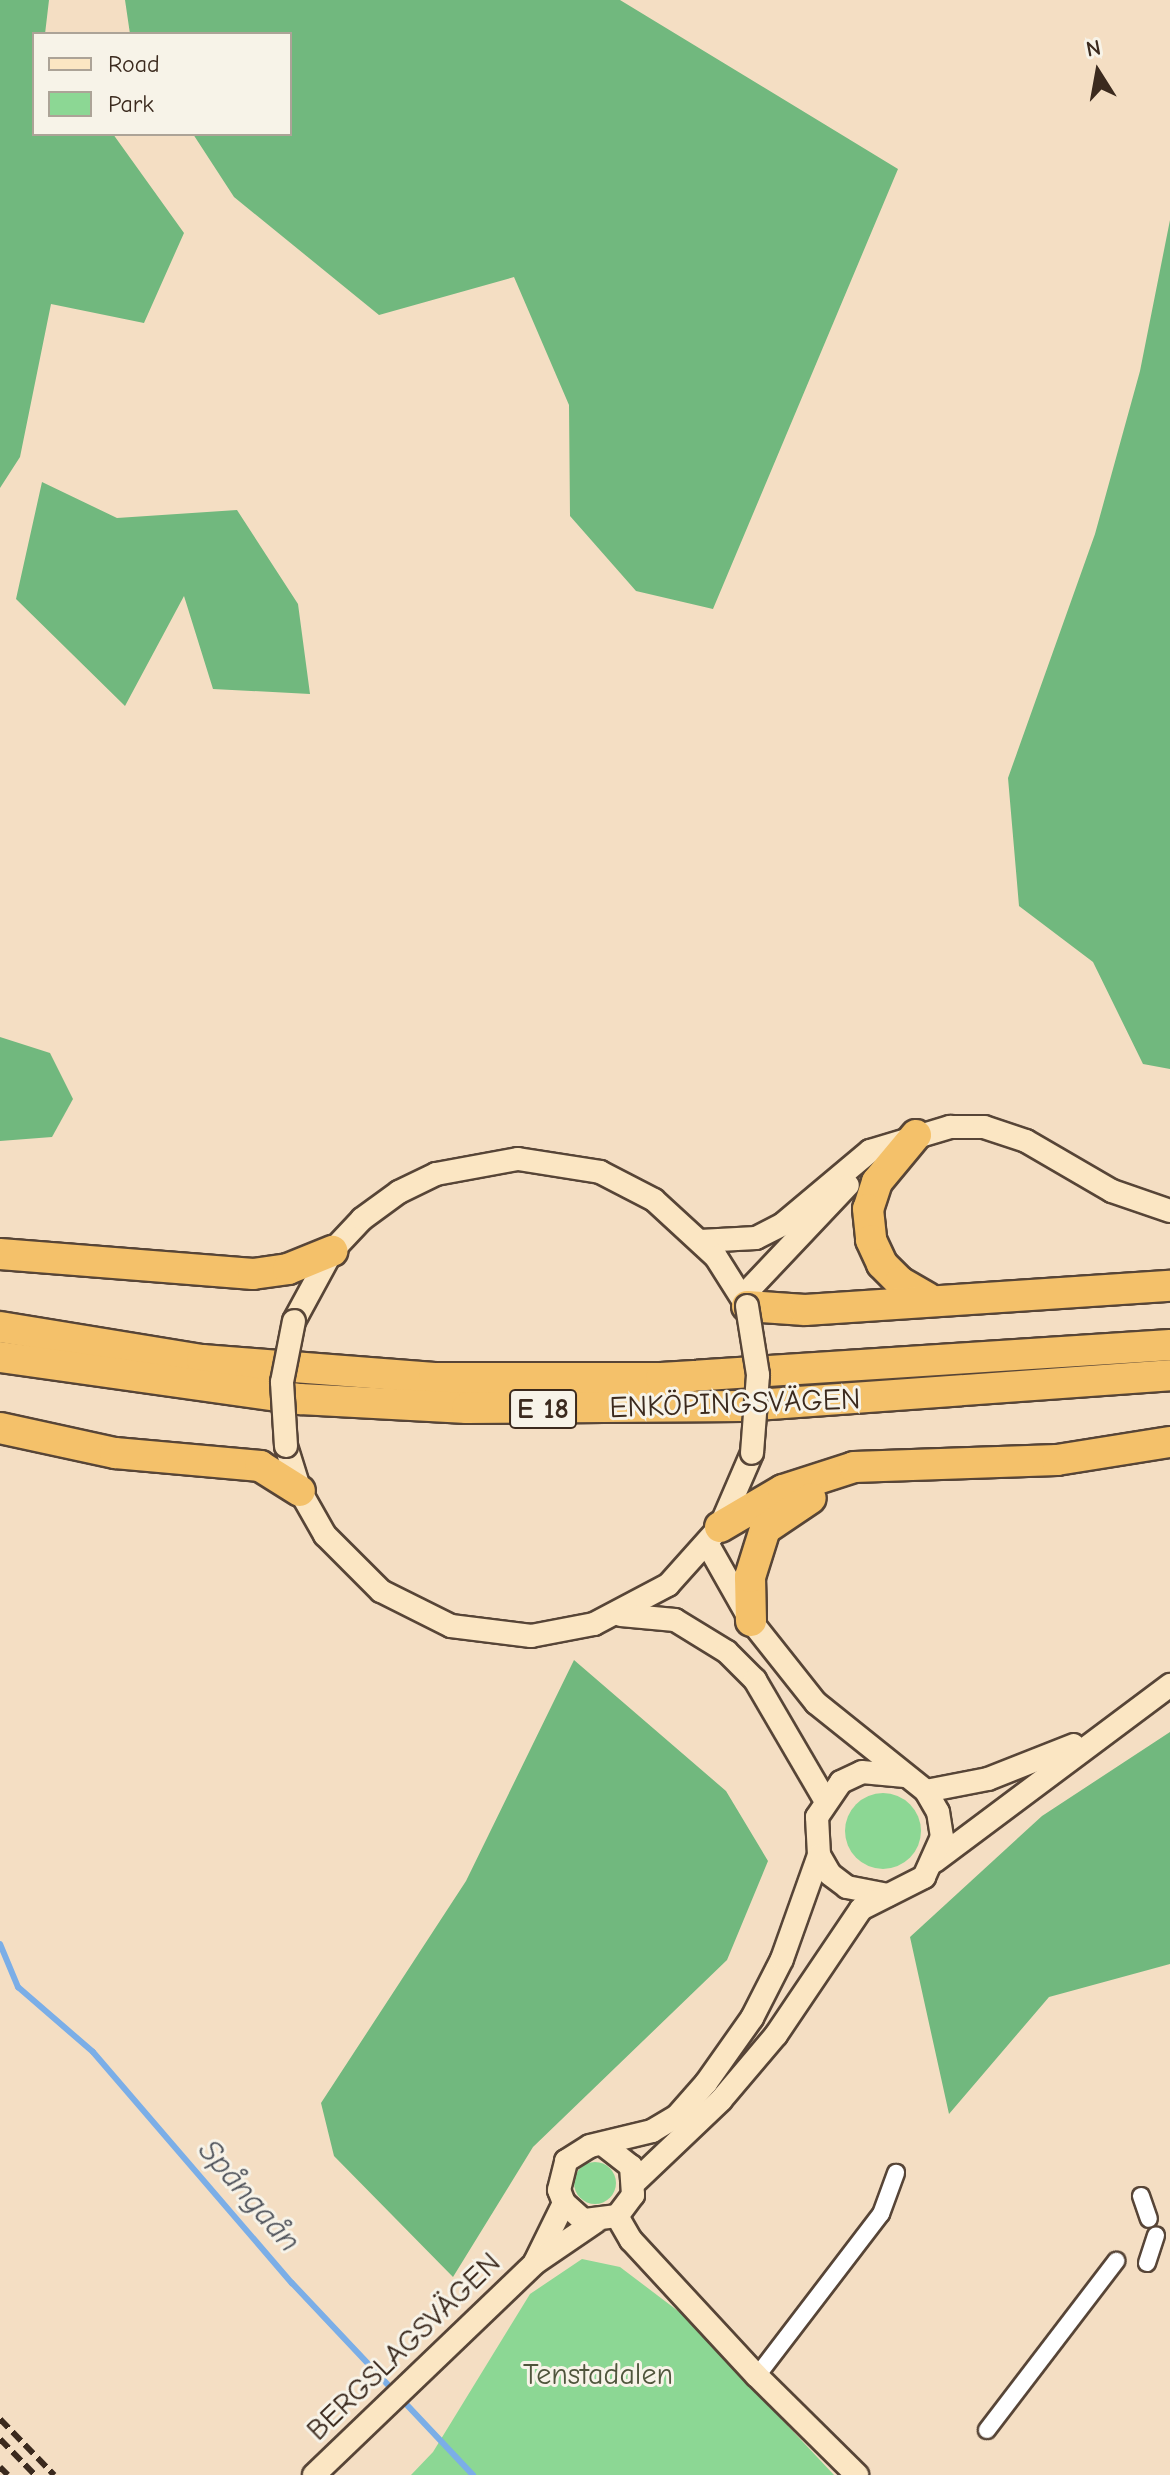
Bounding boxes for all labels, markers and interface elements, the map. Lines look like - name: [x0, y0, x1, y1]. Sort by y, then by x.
- legend: [32, 32, 292, 136]
- north arrow: [1058, 32, 1138, 112]
- text: N: [1084, 34, 1103, 63]
- text: Road: [108, 50, 160, 78]
- text: Park: [108, 90, 154, 118]
- street label: ENKÖPINGSVÄGEN: [609, 1382, 861, 1426]
- road number: E 18: [509, 1385, 577, 1433]
- water label: Spångaån: [190, 2132, 308, 2260]
- street label: BERGSLAGSVÄGEN: [300, 2245, 508, 2449]
- park label: Tenstadalen: [523, 2357, 673, 2393]

